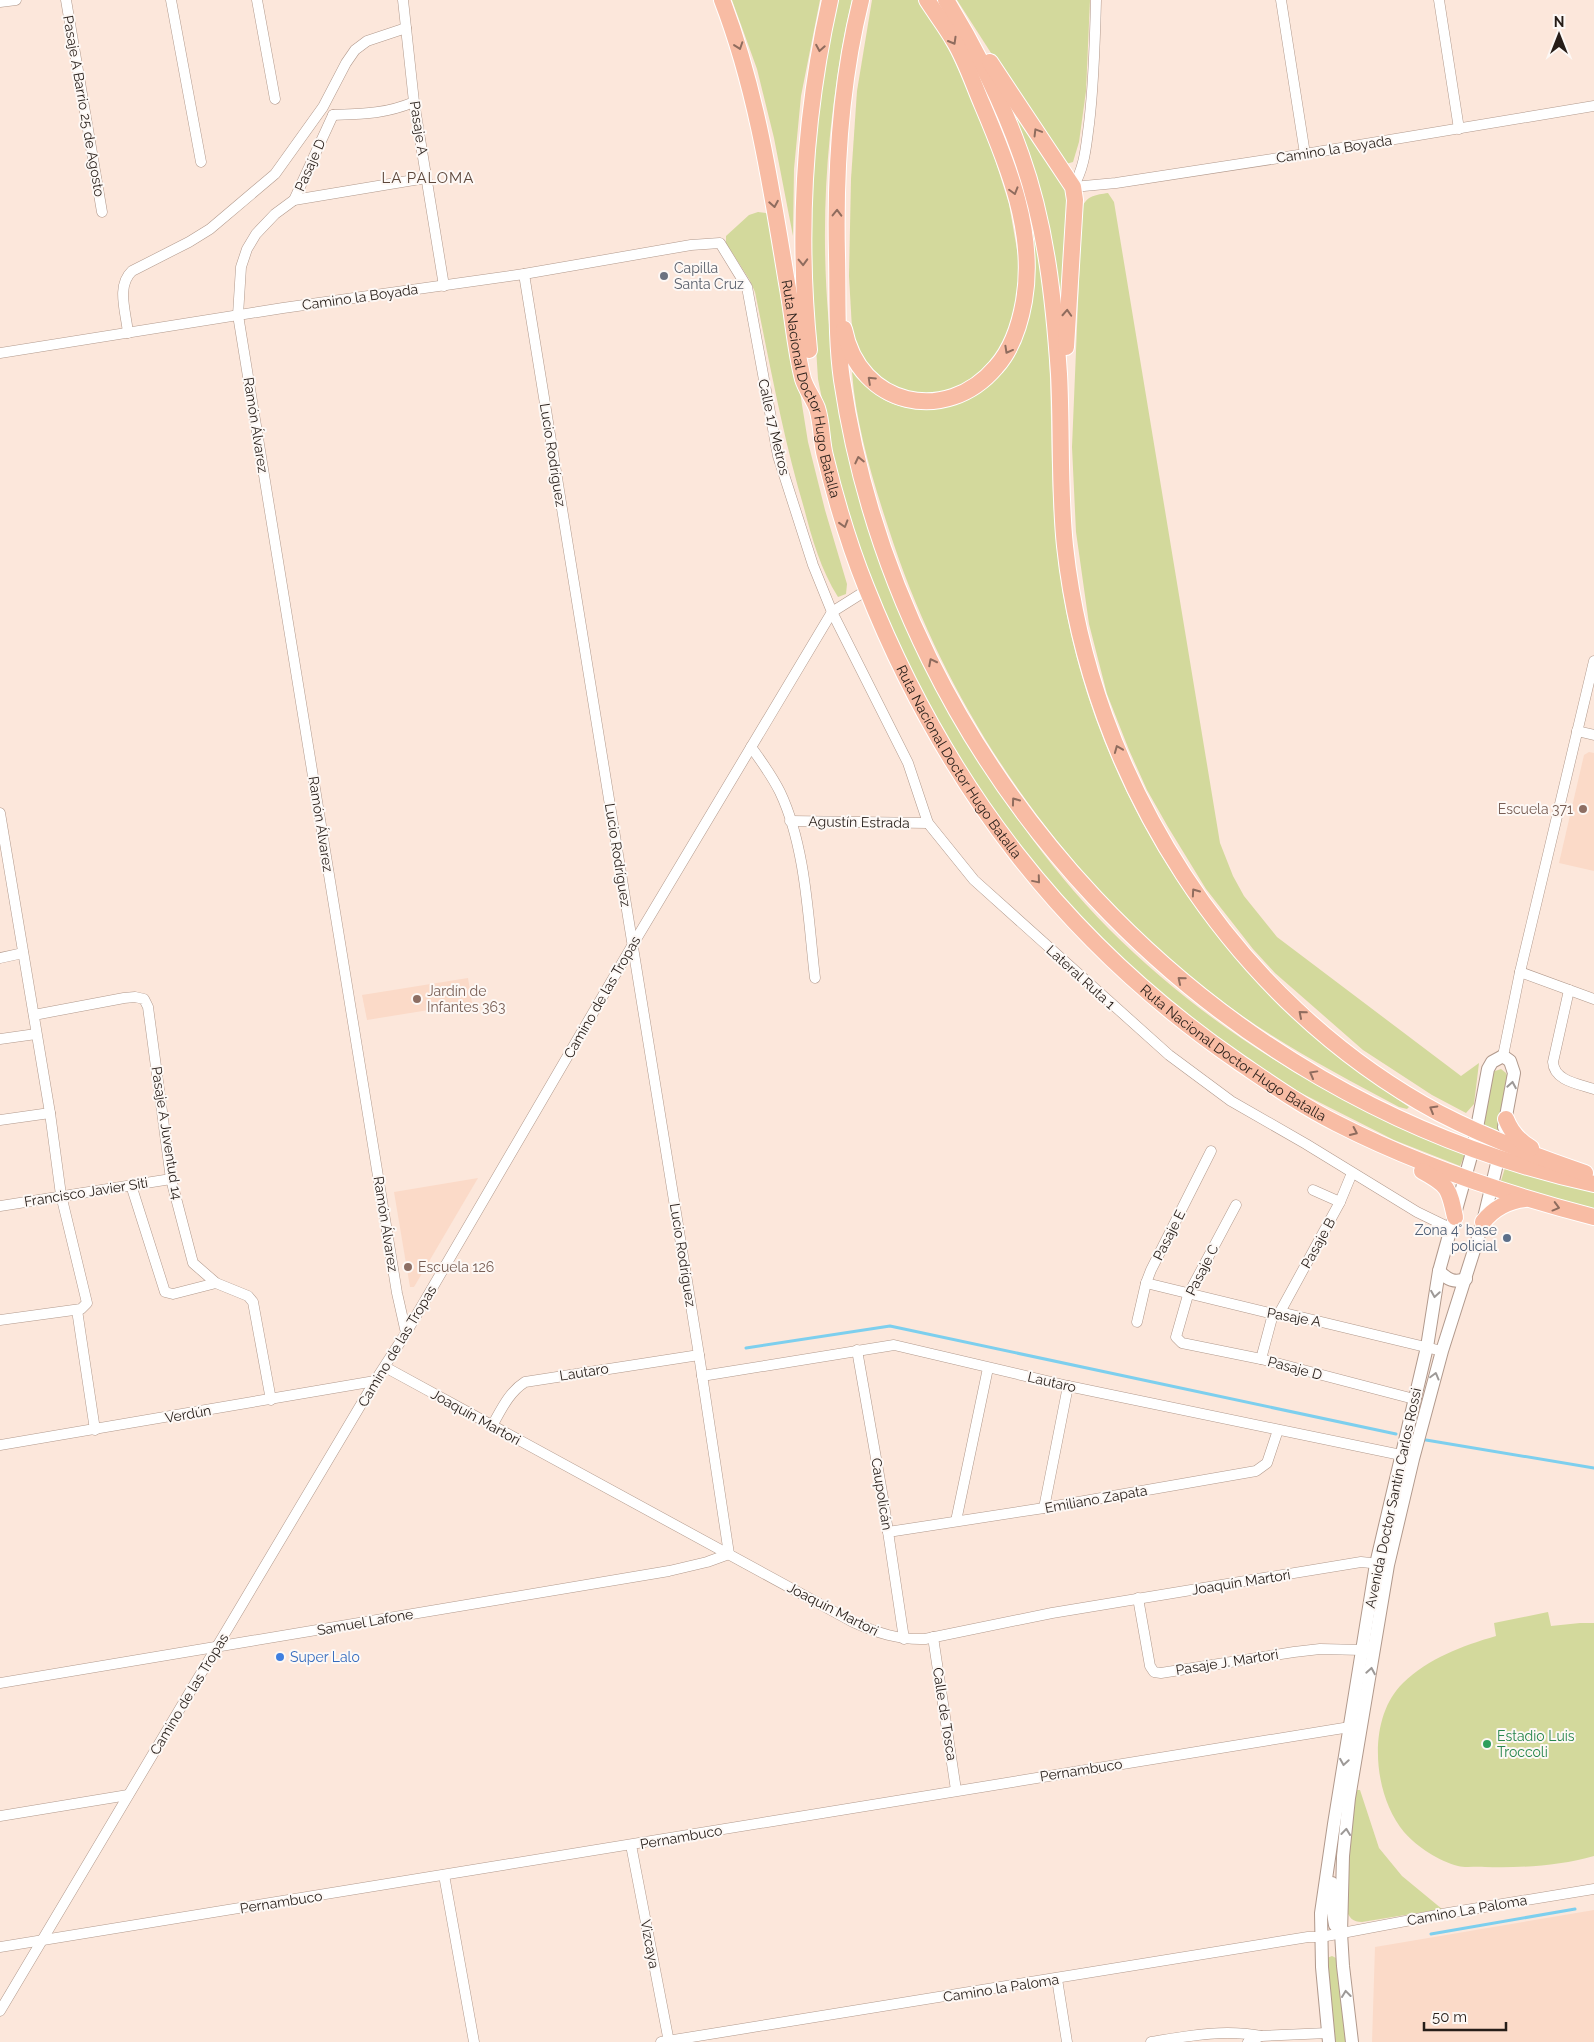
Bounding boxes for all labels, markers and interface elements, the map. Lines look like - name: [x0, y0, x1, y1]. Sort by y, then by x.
- north arrow: [1534, 10, 1584, 60]
- street label: Pasaje A Barrio 25 de Agosto: [60, 14, 108, 198]
- text: N: [1554, 14, 1564, 30]
- one-way arrow: [947, 36, 957, 45]
- one-way arrow: [733, 41, 743, 49]
- one-way arrow: [815, 43, 825, 52]
- street label: Pasaje A: [407, 100, 431, 157]
- one-way arrow: [1033, 128, 1043, 137]
- street label: Camino la Boyada: [1275, 132, 1393, 166]
- street label: Pasaje D: [291, 136, 329, 194]
- district label: LA PALOMA: [382, 169, 474, 187]
- one-way arrow: [1009, 187, 1019, 195]
- one-way arrow: [768, 200, 778, 209]
- one-way arrow: [831, 209, 842, 217]
- one-way arrow: [797, 258, 808, 266]
- place label: Capilla Santa Cruz: [674, 260, 744, 292]
- marker: Capilla Santa Cruz: [658, 270, 670, 282]
- street label: Ruta Nacional Doctor Hugo Batalla: [779, 278, 844, 500]
- street label: Camino la Boyada: [301, 281, 419, 313]
- one-way arrow: [1062, 309, 1073, 317]
- one-way arrow: [1004, 344, 1014, 353]
- street label: Ramón Álvarez: [241, 376, 272, 474]
- street label: Calle 17 Metros: [755, 377, 793, 477]
- one-way arrow: [868, 377, 877, 386]
- street label: Lucio Rodríguez: [537, 402, 569, 508]
- one-way arrow: [854, 456, 865, 465]
- one-way arrow: [838, 520, 848, 528]
- one-way arrow: [928, 658, 938, 667]
- street label: Ruta Nacional Doctor Hugo Batalla: [893, 662, 1025, 861]
- one-way arrow: [1113, 746, 1123, 754]
- street label: Ramón Álvarez: [306, 775, 337, 873]
- one-way arrow: [1012, 797, 1021, 807]
- place label: Escuela 371: [1498, 801, 1573, 817]
- street label: Lucio Rodríguez: [602, 802, 634, 908]
- marker: Escuela 371: [1577, 803, 1589, 815]
- street label: Agustín Estrada: [808, 813, 910, 831]
- one-way arrow: [1031, 874, 1040, 883]
- one-way arrow: [1192, 888, 1201, 898]
- street label: Camino de las Tropas: [560, 933, 644, 1061]
- street label: Lateral Ruta 1: [1043, 942, 1119, 1012]
- one-way arrow: [1177, 977, 1186, 986]
- street label: Ruta Nacional Doctor Hugo Batalla: [1137, 981, 1329, 1124]
- place label: Jardín de Infantes 363: [427, 983, 505, 1015]
- marker: Jardín de Infantes 363: [411, 993, 423, 1005]
- one-way arrow: [1299, 1010, 1308, 1019]
- street label: Pasaje A Juventud 14: [149, 1065, 186, 1201]
- one-way arrow: [1310, 1070, 1319, 1080]
- one-way arrow: [1506, 1081, 1516, 1090]
- one-way arrow: [1430, 1105, 1439, 1115]
- one-way arrow: [1349, 1125, 1358, 1136]
- street label: Francisco Javier Siti: [23, 1174, 149, 1210]
- street label: Ramón Álvarez: [371, 1175, 402, 1273]
- one-way arrow: [1551, 1201, 1559, 1211]
- street label: Lucio Rodríguez: [667, 1202, 699, 1308]
- street label: Pasaje E: [1150, 1207, 1188, 1263]
- street label: Pasaje B: [1298, 1215, 1338, 1271]
- place label: Zona 4° base policial: [1415, 1222, 1497, 1254]
- marker: Zona 4° base policial: [1501, 1232, 1513, 1244]
- street label: Pasaje C: [1182, 1241, 1222, 1298]
- place label: Escuela 126: [418, 1259, 494, 1275]
- marker: Escuela 126: [402, 1261, 414, 1273]
- street label: Camino de las Tropas: [355, 1282, 440, 1409]
- one-way arrow: [1431, 1289, 1441, 1298]
- street label: Pasaje A: [1266, 1304, 1323, 1330]
- street label: Pasaje D: [1266, 1353, 1324, 1383]
- street label: Lautaro: [558, 1360, 610, 1384]
- street label: Lautaro: [1026, 1369, 1078, 1395]
- one-way arrow: [1429, 1371, 1440, 1380]
- street label: Joaquín Martori: [428, 1386, 524, 1448]
- street label: Avenida Doctor Santín Carlos Rossi: [1362, 1386, 1424, 1610]
- street label: Verdún: [164, 1402, 212, 1426]
- street label: Caupolicán: [868, 1457, 896, 1531]
- street label: Emiliano Zapata: [1043, 1482, 1149, 1516]
- street label: Joaquín Martori: [1190, 1566, 1292, 1598]
- street label: Joaquín Martori: [785, 1579, 881, 1639]
- street label: Samuel Lafone: [316, 1606, 414, 1638]
- street label: Camino de las Tropas: [147, 1630, 232, 1757]
- street label: Pasaje J. Martori: [1175, 1646, 1279, 1678]
- place label: Super Lalo: [290, 1649, 360, 1665]
- marker: Super Lalo: [274, 1651, 286, 1663]
- street label: Calle de Tosca: [930, 1666, 960, 1762]
- one-way arrow: [1365, 1667, 1376, 1675]
- place label: Estadio Luis Troccoli: [1497, 1728, 1575, 1760]
- marker: Estadio Luis Troccoli: [1481, 1738, 1493, 1750]
- street label: Pernambuco: [1039, 1756, 1123, 1784]
- one-way arrow: [1339, 1758, 1349, 1766]
- street label: Pernambuco: [639, 1822, 723, 1852]
- one-way arrow: [1340, 1827, 1351, 1835]
- street label: Pernambuco: [239, 1888, 323, 1916]
- street label: Camino La Paloma: [1406, 1892, 1528, 1928]
- street label: Vizcaya: [637, 1918, 663, 1970]
- street label: Camino la Paloma: [942, 1971, 1060, 2005]
- one-way arrow: [1342, 1989, 1352, 1998]
- scale bar: [1424, 2000, 1506, 2032]
- text: 50 m: [1432, 2008, 1467, 2026]

